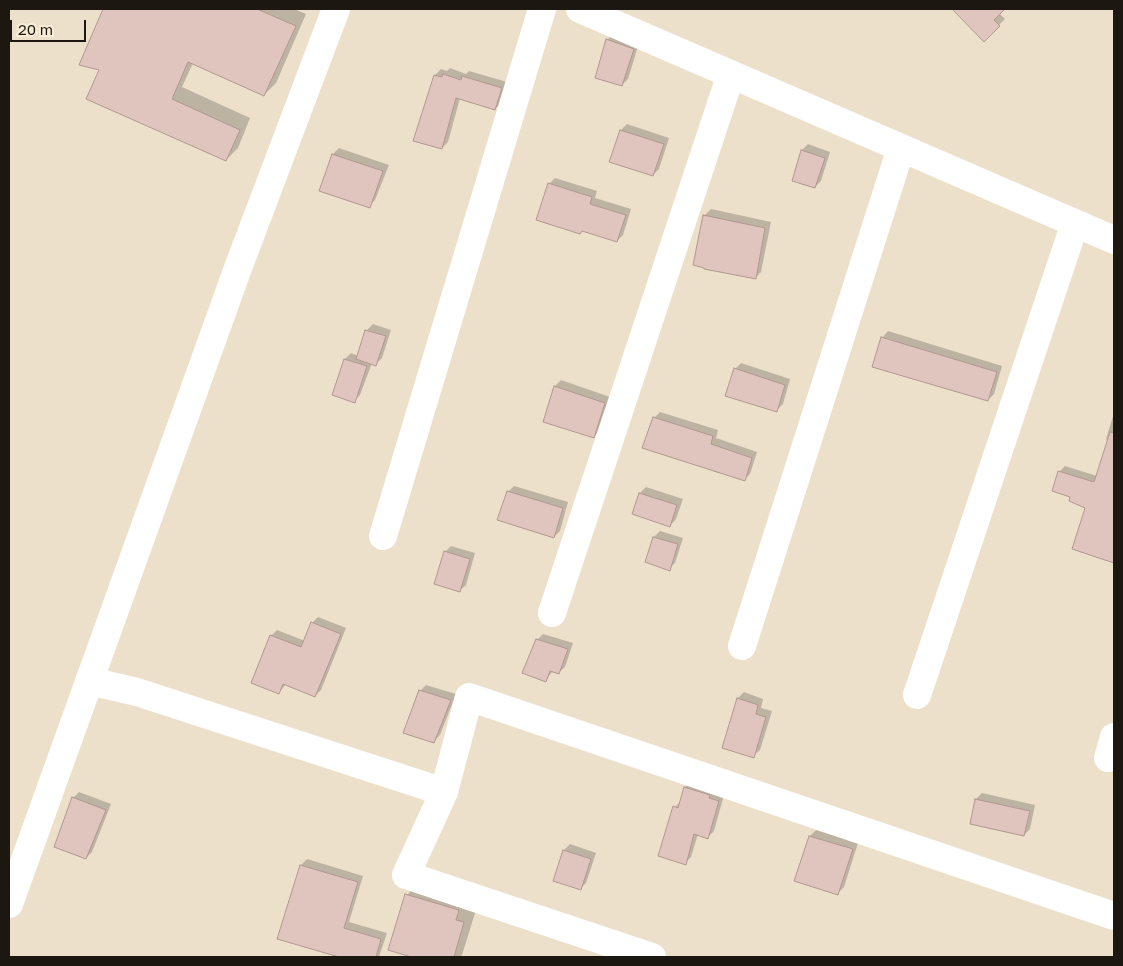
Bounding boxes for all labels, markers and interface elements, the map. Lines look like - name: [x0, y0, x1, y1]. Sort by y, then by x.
- scale bar: [12, 10, 89, 42]
- text: 20 m: [18, 20, 53, 38]

